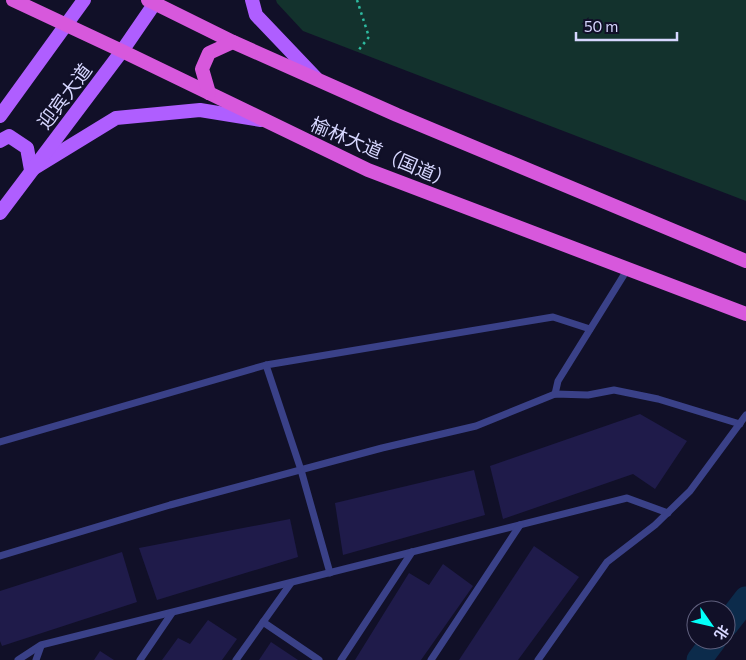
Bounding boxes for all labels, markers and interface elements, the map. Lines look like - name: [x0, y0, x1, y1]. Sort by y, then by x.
- scale bar: [576, 10, 677, 42]
- text: 50 m: [584, 17, 618, 35]
- street label: 迎宾大道: [32, 59, 96, 133]
- street label: 榆林大道（国道）: [308, 112, 456, 192]
- north arrow: [686, 600, 736, 650]
- text: 北: [711, 622, 733, 643]

